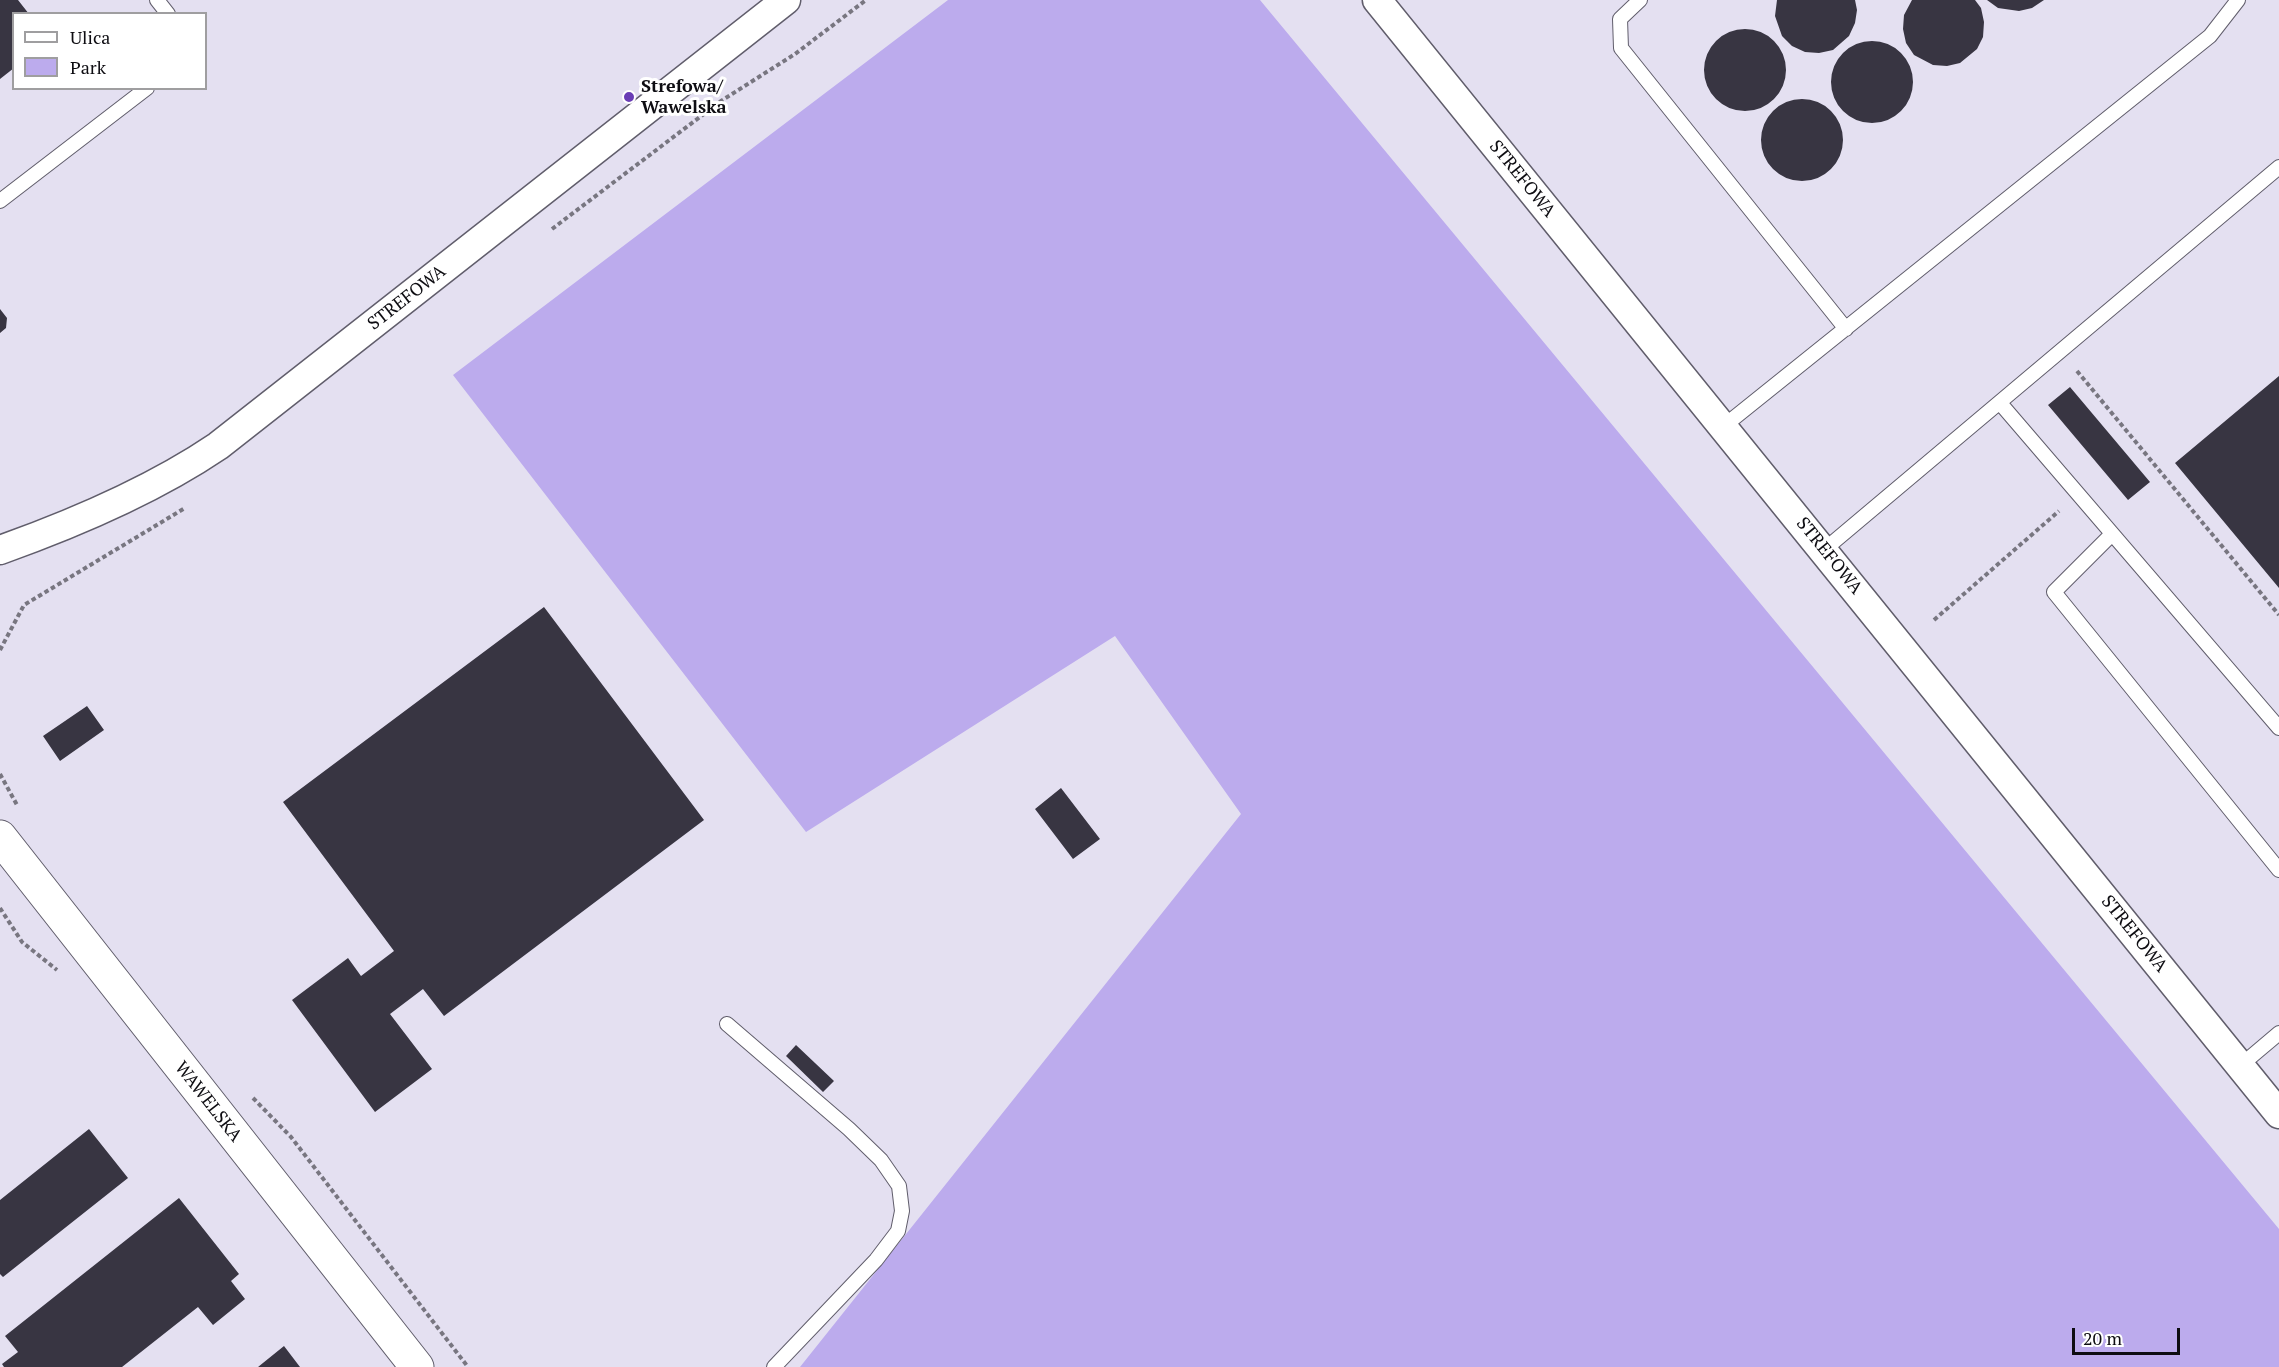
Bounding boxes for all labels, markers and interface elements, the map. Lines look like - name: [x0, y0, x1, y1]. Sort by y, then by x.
- legend: [12, 12, 207, 90]
- text: Ulica: [70, 25, 110, 49]
- text: Park: [70, 55, 106, 79]
- place label: Strefowa/ Wawelska: [641, 76, 727, 118]
- marker: Strefowa/ Wawelska: [622, 90, 636, 104]
- street label: STREFOWA: [1484, 136, 1560, 222]
- street label: STREFOWA: [364, 261, 450, 335]
- street label: STREFOWA: [1791, 513, 1867, 599]
- street label: STREFOWA: [2096, 891, 2172, 977]
- street label: WAWELSKA: [170, 1057, 246, 1147]
- scale bar: [2075, 1316, 2183, 1354]
- text: 20 m: [2083, 1326, 2122, 1350]

